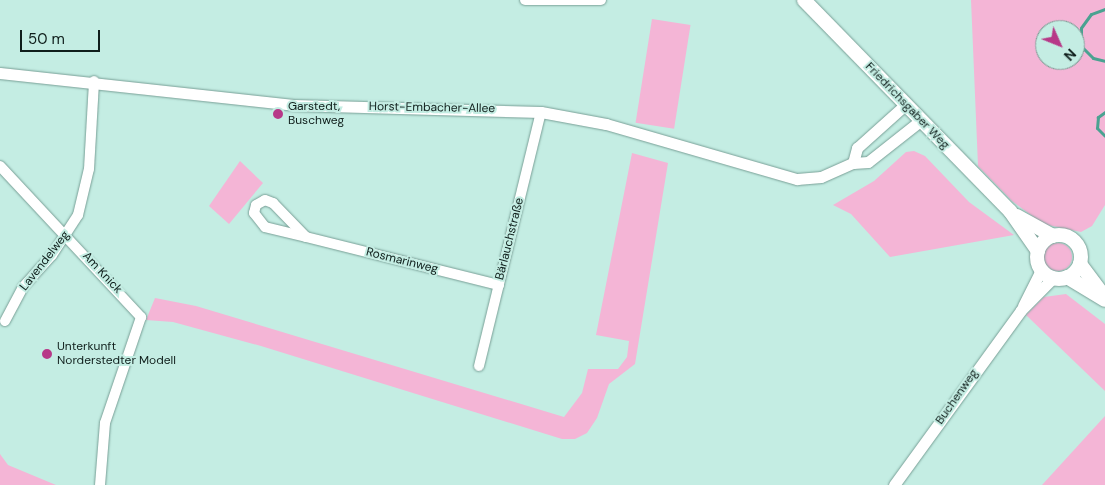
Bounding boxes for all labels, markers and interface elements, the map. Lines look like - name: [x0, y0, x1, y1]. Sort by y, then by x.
- scale bar: [22, 20, 102, 52]
- north arrow: [1035, 20, 1085, 70]
- text: 50 m: [28, 29, 65, 49]
- text: N: [1060, 45, 1080, 65]
- street label: Friedrichsgaber Weg: [862, 60, 952, 152]
- place label: Garstedt, Buschweg: [288, 100, 344, 128]
- street label: Horst-Embacher-Allee: [369, 100, 495, 116]
- marker: Garstedt, Buschweg: [272, 108, 284, 120]
- street label: Bärlauchstraße: [493, 196, 527, 282]
- street label: Lavendelweg: [17, 228, 73, 294]
- street label: Rosmarinweg: [364, 245, 440, 277]
- street label: Am Knick: [79, 249, 125, 297]
- place label: Unterkunft Norderstedter Modell: [57, 340, 176, 368]
- marker: Unterkunft Norderstedter Modell: [41, 348, 53, 360]
- street label: Buchenweg: [933, 367, 981, 427]

